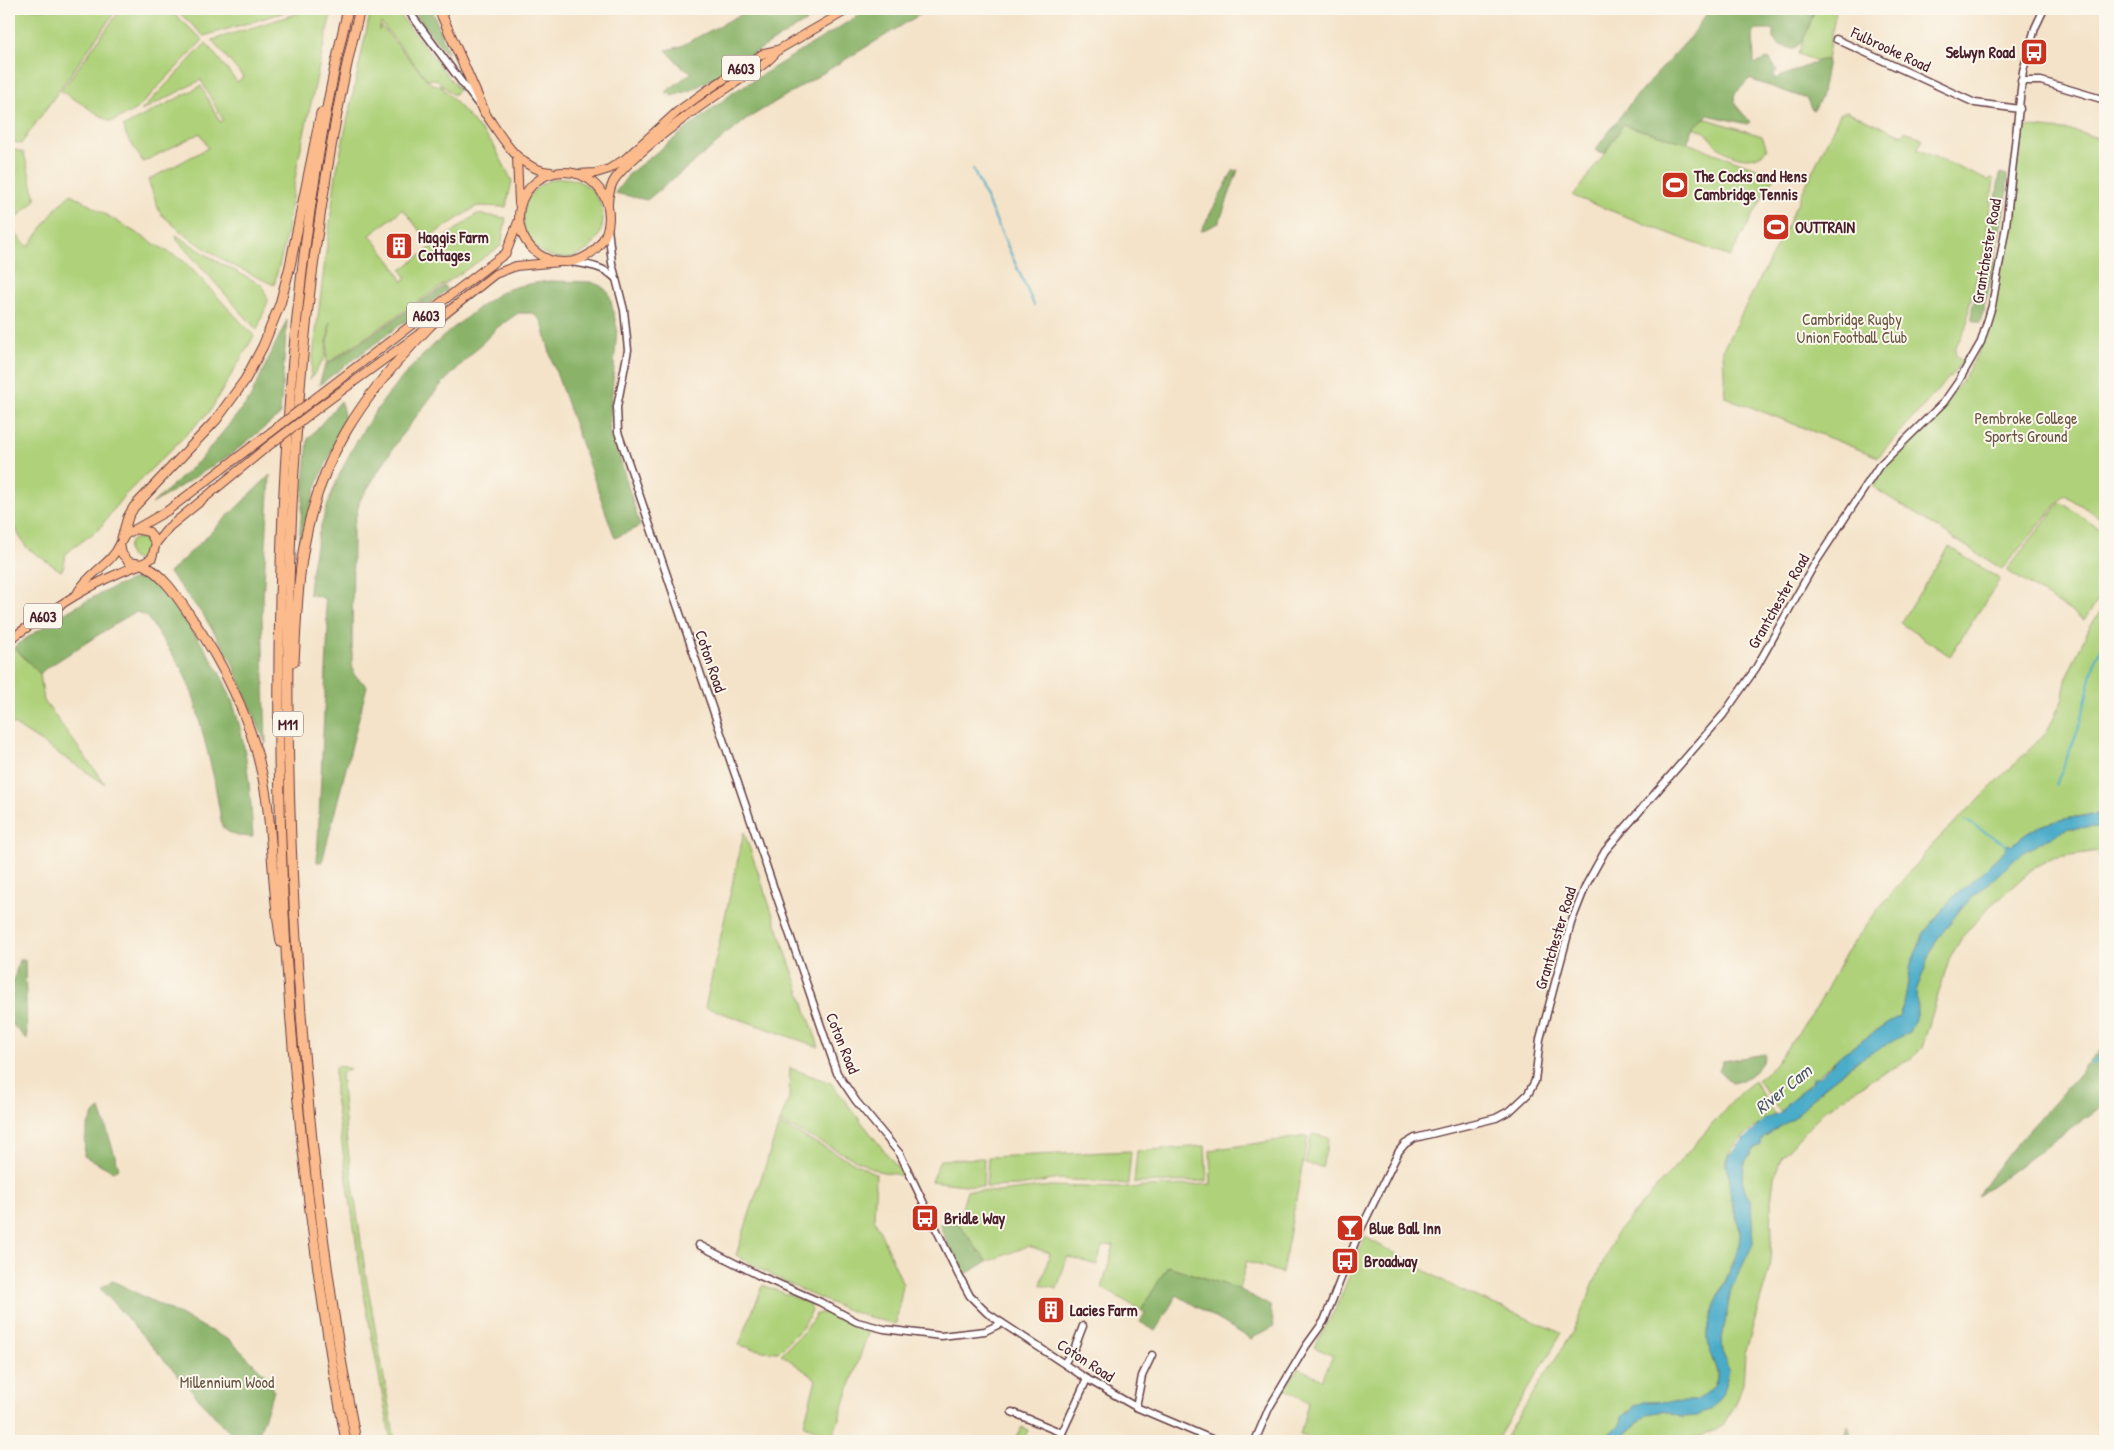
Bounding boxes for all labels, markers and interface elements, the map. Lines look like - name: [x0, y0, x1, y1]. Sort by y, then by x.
- street label: Fulbrooke Road: [1847, 21, 1934, 77]
- bus stop icon: Selwyn Road: [2019, 37, 2049, 67]
- place label: Selwyn Road: [1946, 41, 2016, 64]
- road number: A603: [722, 56, 760, 80]
- place label: The Cocks and Hens Cambridge Tennis: [1693, 165, 1808, 206]
- sports icon: The Cocks and Hens Cambridge Tennis: [1660, 170, 1690, 200]
- street label: Grantchester Road: [1966, 197, 2006, 305]
- sports icon: OUTTRAIN: [1761, 212, 1791, 242]
- place label: OUTTRAIN: [1795, 216, 1856, 238]
- place label: Haggis Farm Cottages: [418, 226, 489, 267]
- building icon: Haggis Farm Cottages: [384, 231, 414, 261]
- road number: A603: [407, 302, 445, 328]
- park label: Cambridge Rugby Union Football Club: [1797, 308, 1907, 348]
- park label: Pembroke College Sports Ground: [1975, 407, 2078, 447]
- street label: Grantchester Road: [1742, 549, 1814, 653]
- road number: A603: [24, 604, 62, 628]
- street label: Coton Road: [690, 627, 732, 695]
- road number: M11: [273, 712, 303, 736]
- street label: Grantchester Road: [1529, 884, 1581, 992]
- street label: Coton Road: [821, 1009, 865, 1077]
- water label: River Cam: [1749, 1058, 1817, 1120]
- bus stop icon: Bridle Way: [910, 1203, 940, 1233]
- place label: Bridle Way: [944, 1207, 1006, 1230]
- bar icon: Blue Ball Inn: [1335, 1213, 1365, 1243]
- place label: Blue Ball Inn: [1369, 1217, 1441, 1239]
- bus stop icon: Broadway: [1330, 1246, 1360, 1276]
- place label: Broadway: [1364, 1250, 1418, 1273]
- building icon: Lacies Farm: [1036, 1295, 1066, 1325]
- place label: Lacies Farm: [1070, 1299, 1138, 1321]
- street label: Coton Road: [1053, 1333, 1119, 1387]
- park label: Millennium Wood: [180, 1371, 274, 1393]

